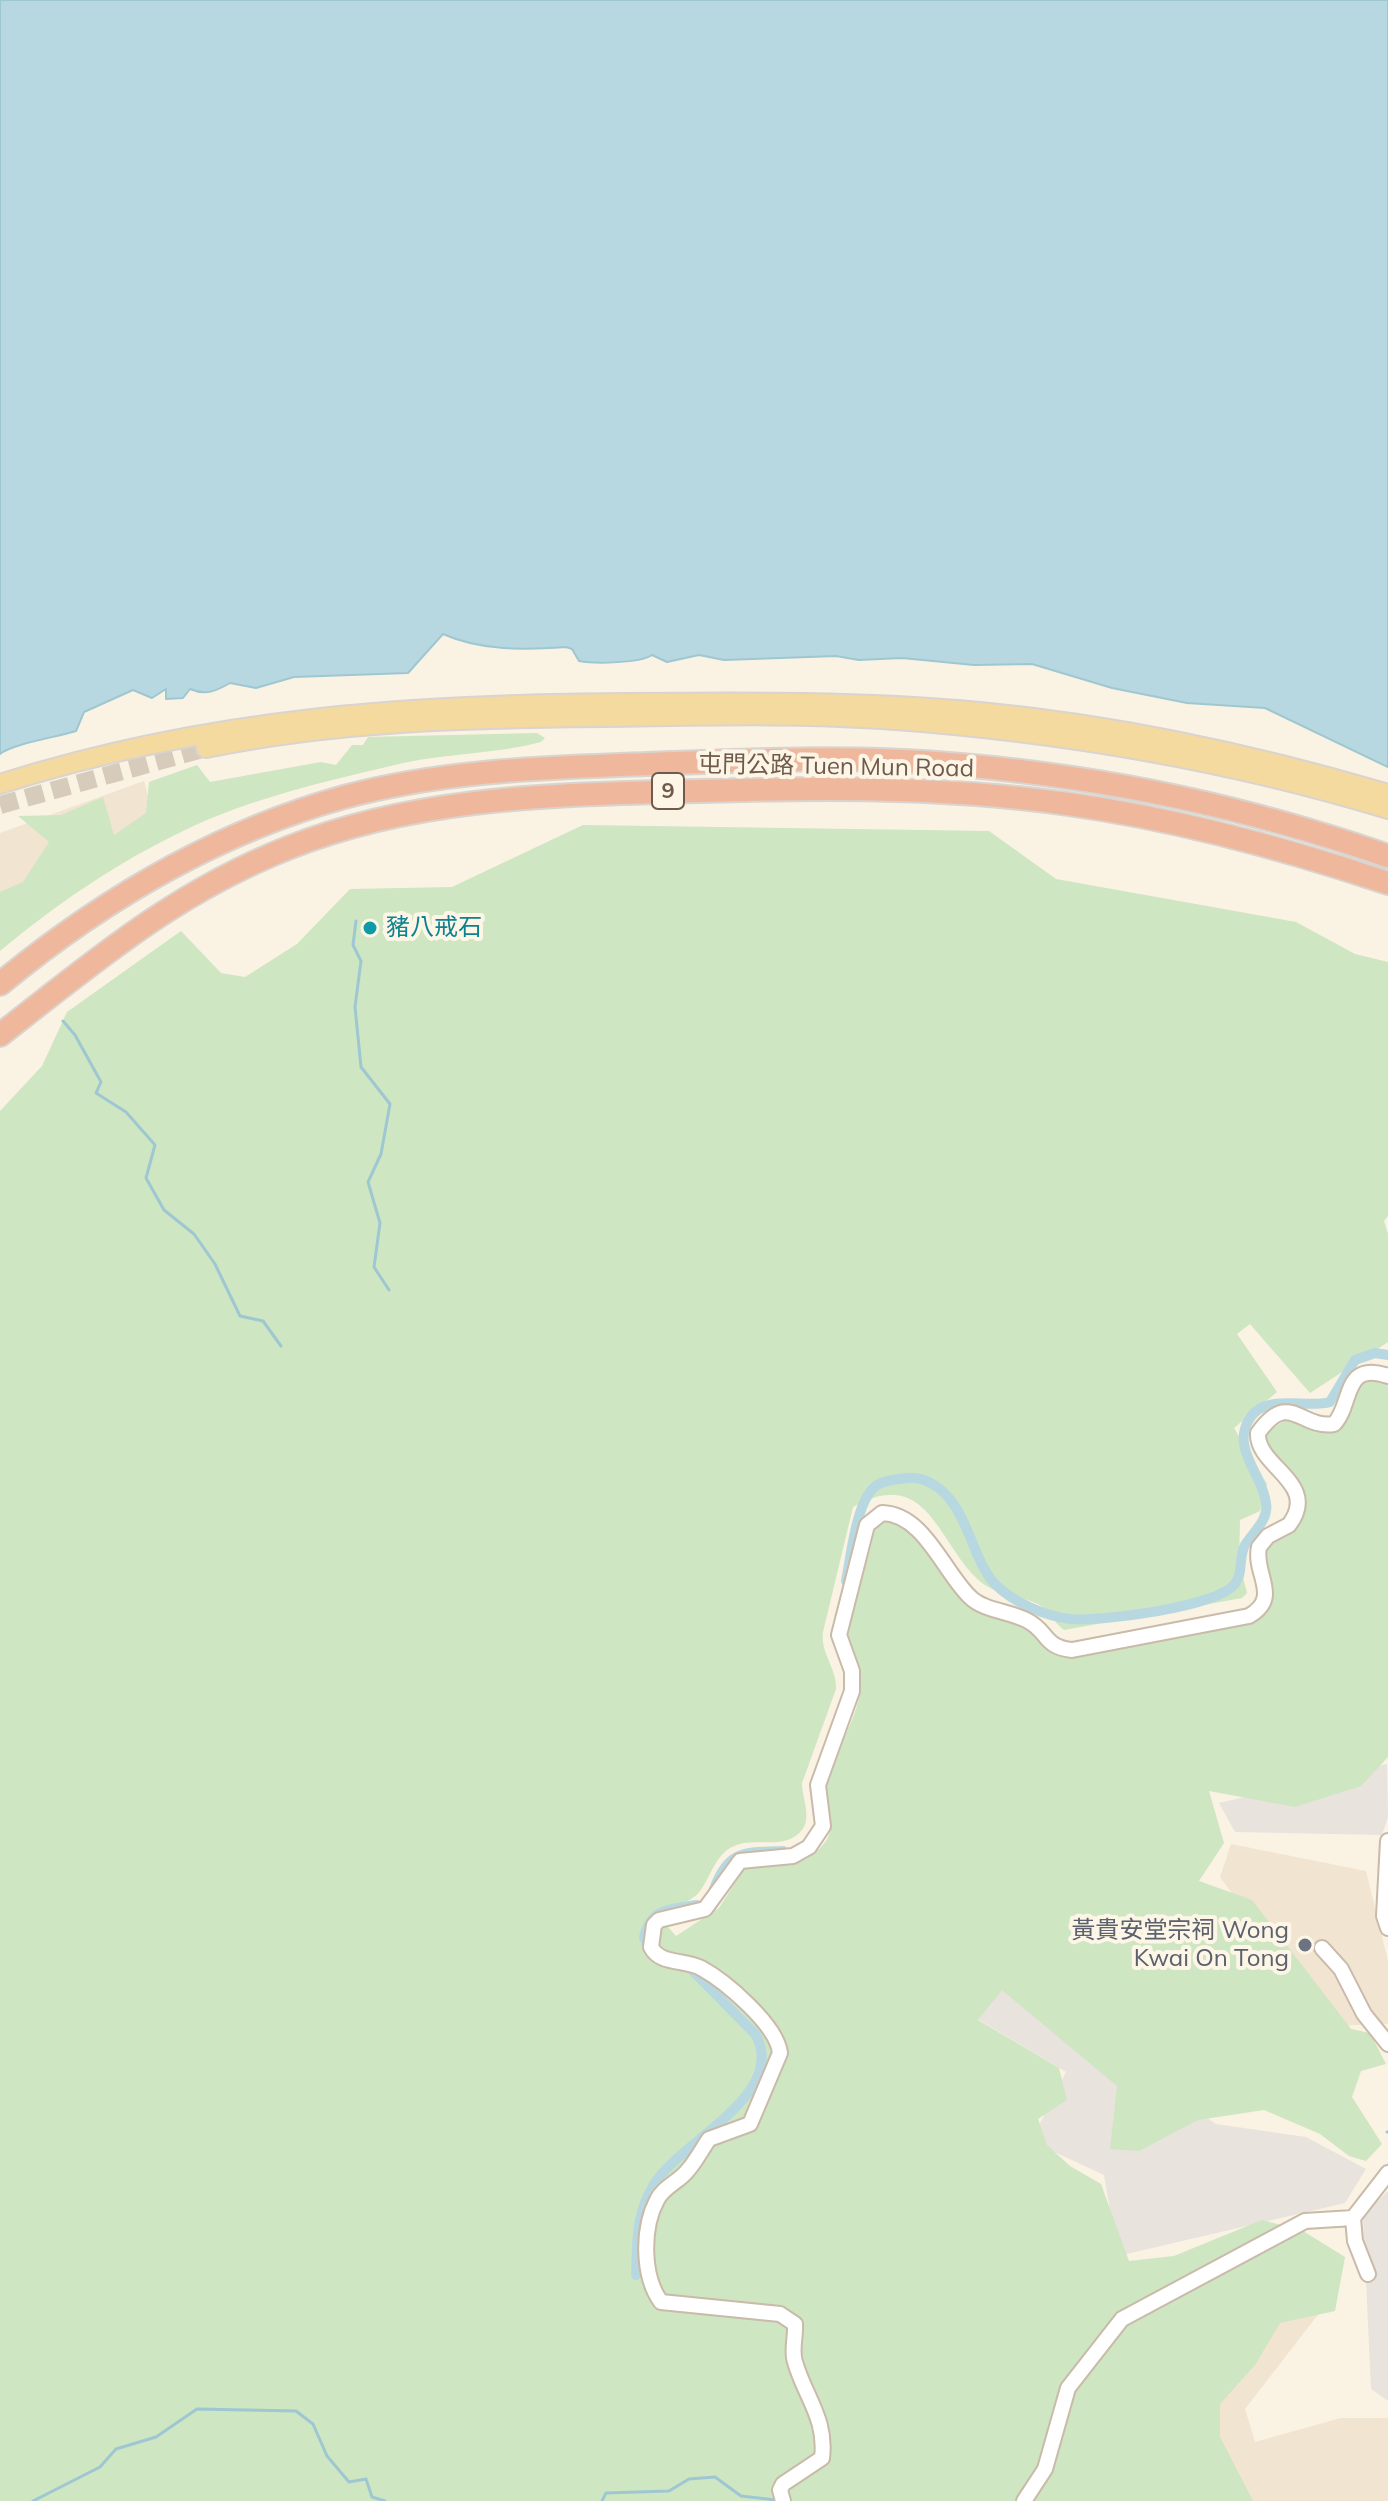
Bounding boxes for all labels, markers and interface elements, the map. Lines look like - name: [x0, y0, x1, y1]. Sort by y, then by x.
- street label: 屯門公路 Tuen Mun Road: [698, 750, 974, 784]
- road number: 9: [652, 773, 684, 809]
- place label: 豬八戒石: [386, 914, 482, 942]
- marker: 豬八戒石: [361, 919, 379, 937]
- place label: 黃貴安堂宗祠 Wong Kwai On Tong: [1071, 1917, 1289, 1973]
- marker: 黃貴安堂宗祠 Wong Kwai On Tong: [1296, 1936, 1314, 1954]

